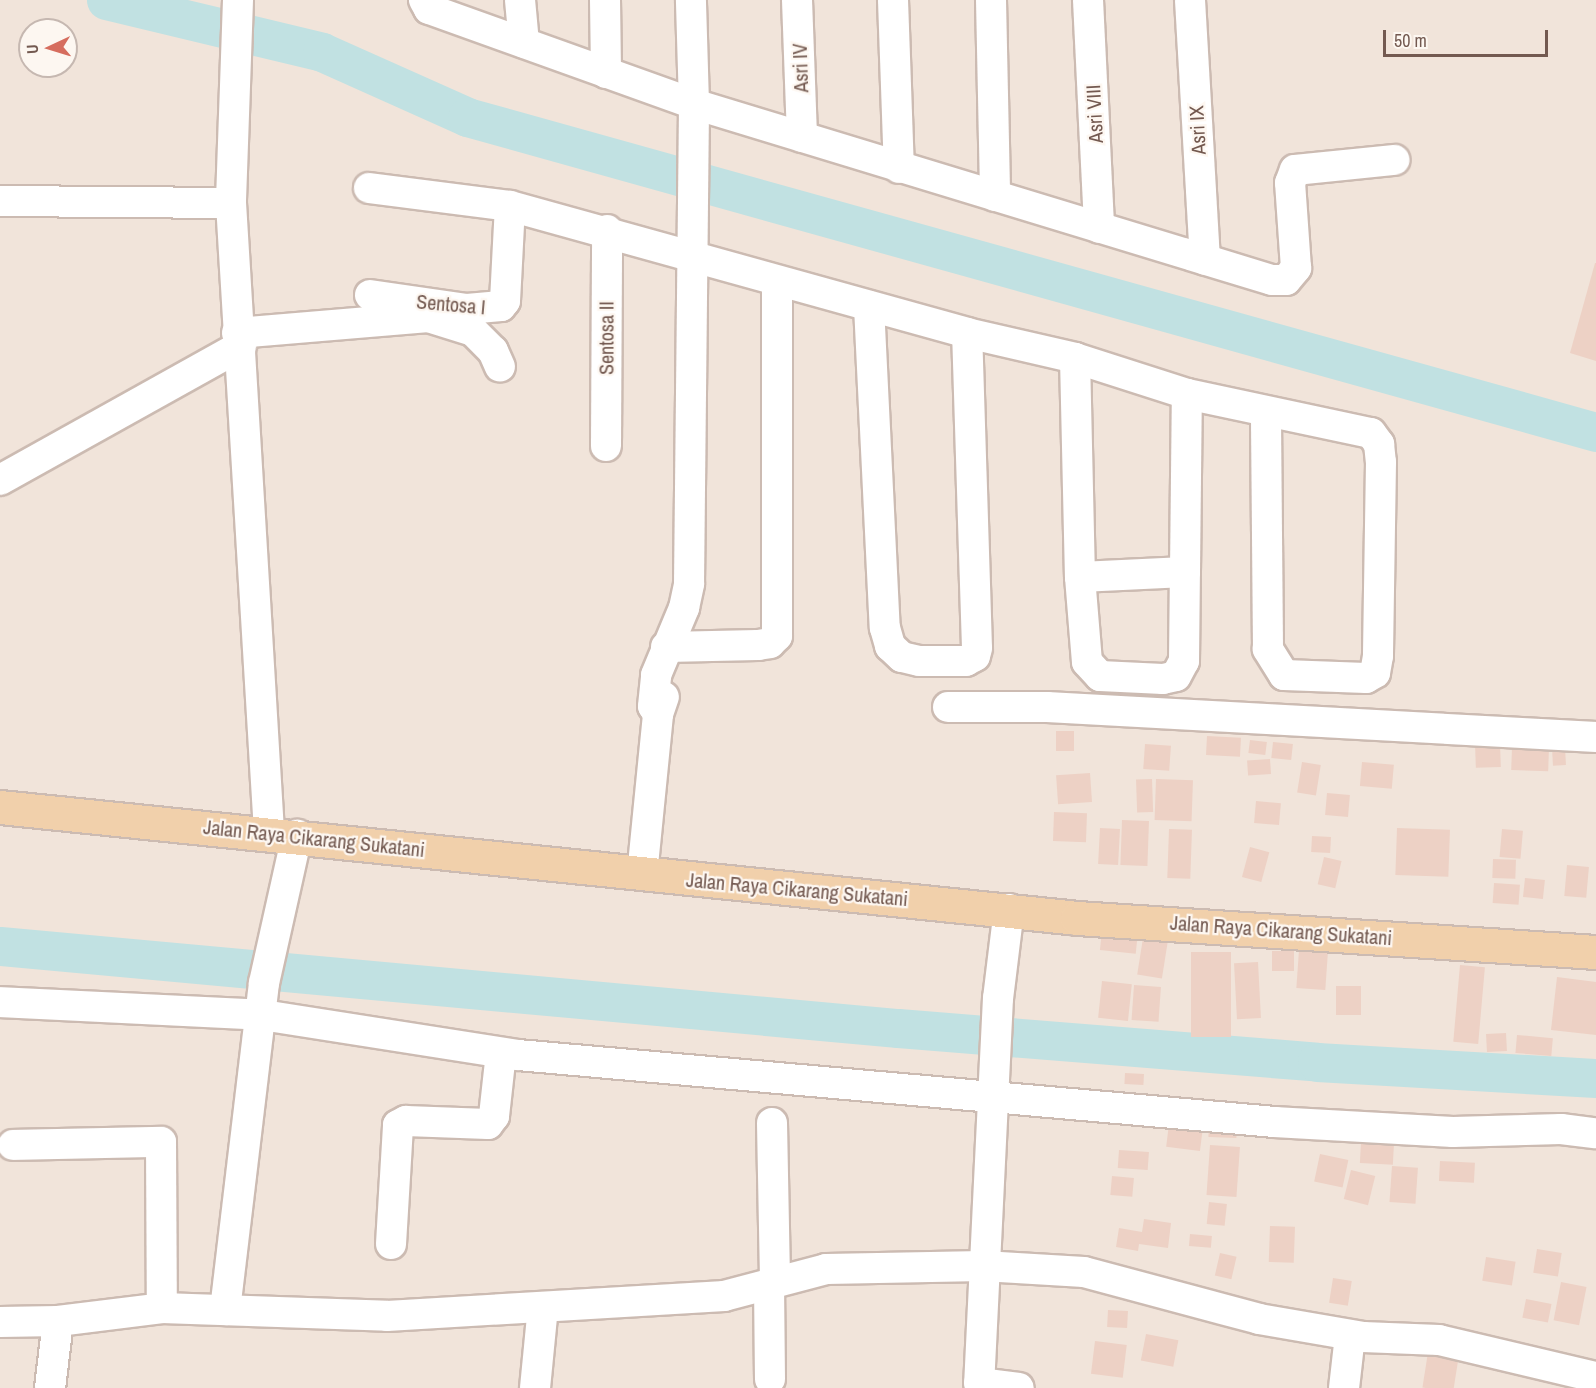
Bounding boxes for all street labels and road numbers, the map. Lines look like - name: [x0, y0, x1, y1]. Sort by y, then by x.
- street label: Asri IV: [787, 43, 813, 93]
- street label: Asri VIII: [1080, 84, 1108, 144]
- street label: Asri IX: [1184, 105, 1210, 155]
- street label: Sentosa I: [415, 289, 487, 319]
- street label: Sentosa II: [594, 301, 618, 375]
- street label: Jalan Raya Cikarang Sukatani: [202, 814, 426, 862]
- street label: Jalan Raya Cikarang Sukatani: [685, 867, 909, 911]
- street label: Jalan Raya Cikarang Sukatani: [1169, 910, 1393, 950]

